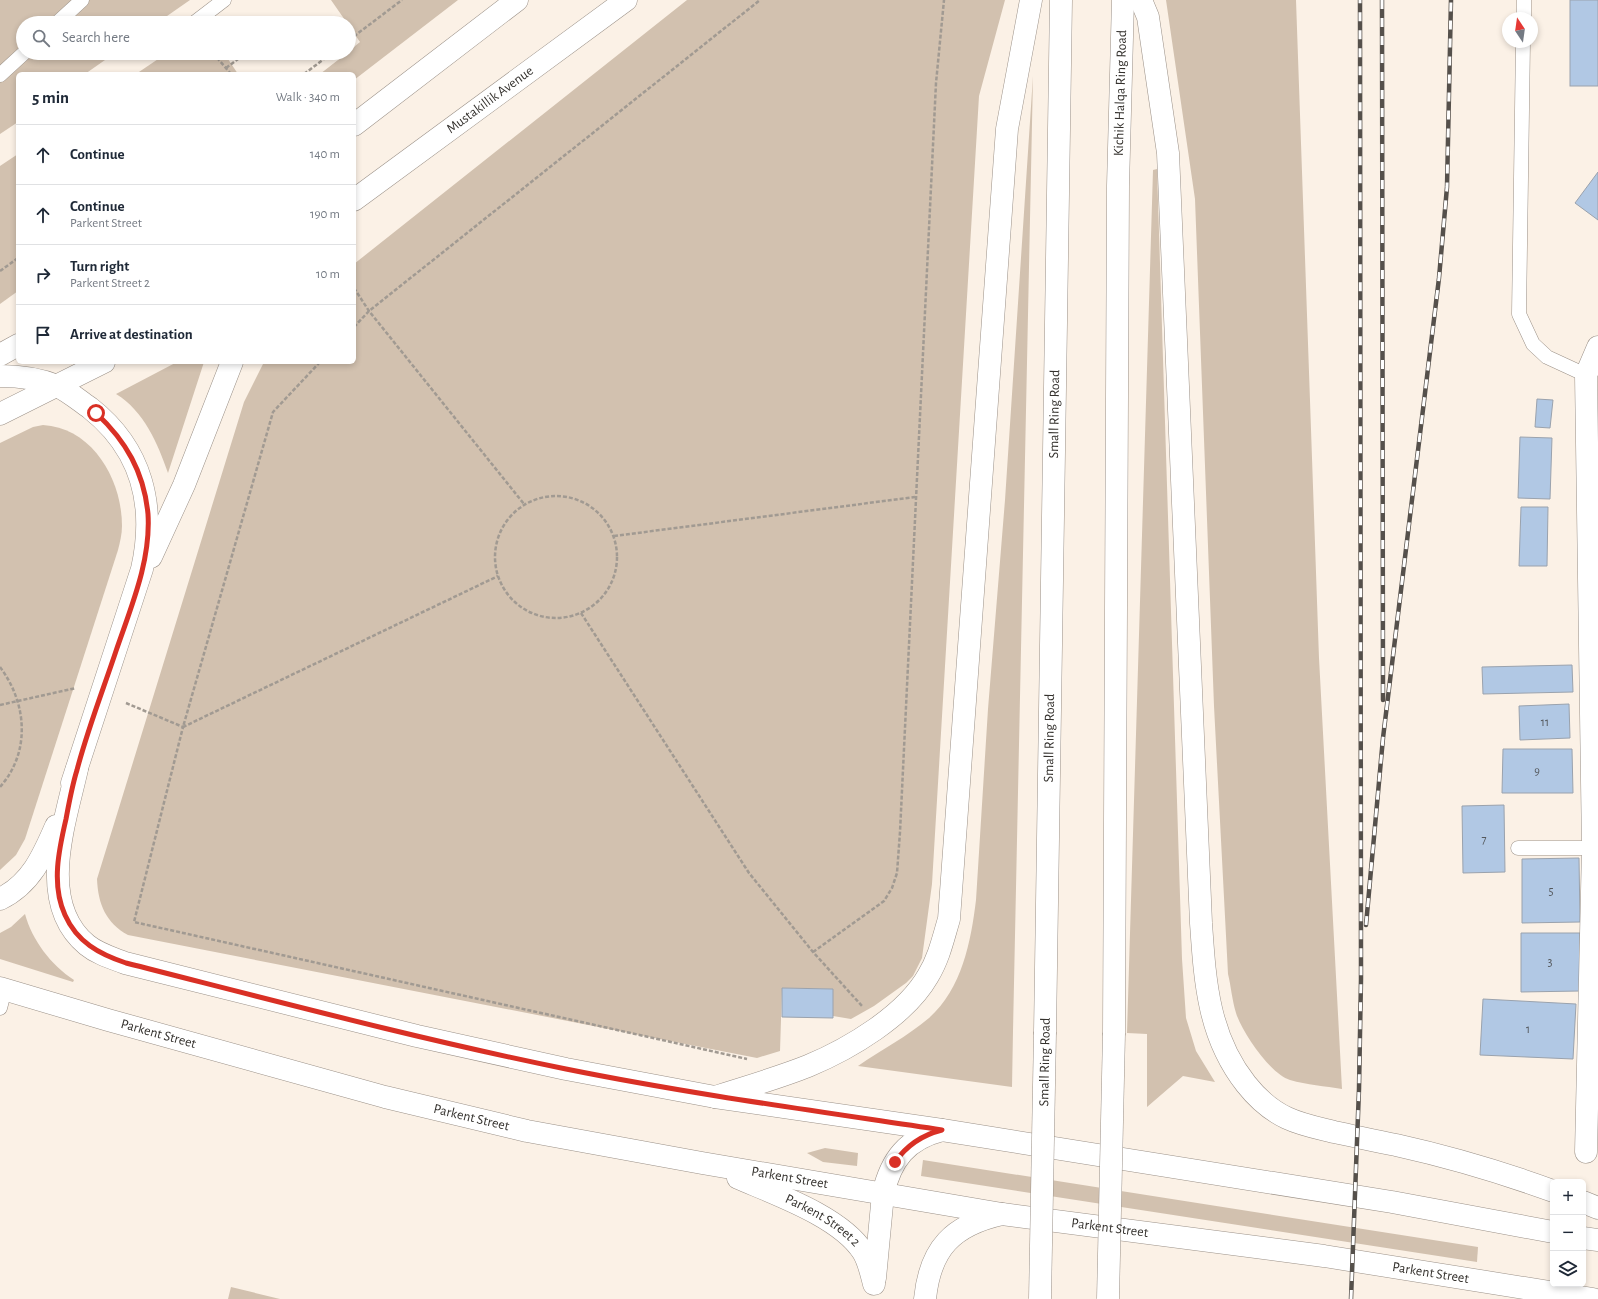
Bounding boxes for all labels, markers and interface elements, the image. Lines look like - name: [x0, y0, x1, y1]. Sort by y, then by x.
- north arrow: [1502, 12, 1538, 48]
- search box: [16, 16, 356, 60]
- icon: search: [30, 27, 52, 49]
- text: Search here: [62, 30, 130, 45]
- street label: Kichik Halqa Ring Road: [1112, 30, 1129, 156]
- street label: Mustakillik Avenue: [444, 64, 536, 136]
- text: 5 min: [32, 89, 69, 106]
- text: Walk · 340 m: [276, 91, 340, 104]
- icon: ahead: [32, 144, 54, 166]
- text: Continue: [70, 147, 125, 162]
- text: 140 m: [310, 148, 340, 161]
- text: Continue: [70, 199, 125, 214]
- icon: ahead: [32, 204, 54, 226]
- text: 190 m: [310, 208, 340, 221]
- text: Parkent Street: [70, 217, 142, 230]
- text: Turn right: [70, 259, 129, 274]
- icon: right: [32, 264, 54, 286]
- text: 10 m: [316, 268, 340, 281]
- text: Parkent Street 2: [70, 277, 150, 290]
- icon: arrive: [32, 324, 54, 346]
- text: Arrive at destination: [70, 327, 193, 342]
- street label: Small Ring Road: [1047, 370, 1062, 459]
- route start: [87, 404, 105, 422]
- street label: Small Ring Road: [1042, 694, 1057, 783]
- house number: 11: [1541, 716, 1549, 728]
- house number: 9: [1534, 765, 1540, 777]
- house number: 7: [1481, 833, 1487, 845]
- house number: 5: [1548, 885, 1554, 897]
- house number: 3: [1548, 956, 1553, 968]
- street label: Parkent Street: [119, 1017, 198, 1051]
- street label: Small Ring Road: [1037, 1018, 1053, 1106]
- house number: 1: [1526, 1023, 1530, 1035]
- street label: Parkent Street: [432, 1102, 511, 1134]
- route end: [886, 1153, 904, 1171]
- street label: Parkent Street: [750, 1165, 830, 1191]
- map controls: [1550, 1179, 1586, 1287]
- button: +: [1550, 1179, 1586, 1215]
- street label: Parkent Street 2: [783, 1192, 863, 1249]
- button: −: [1550, 1215, 1586, 1251]
- street label: Parkent Street: [1070, 1216, 1150, 1240]
- button: layers: [1550, 1251, 1586, 1287]
- street label: Parkent Street: [1391, 1260, 1470, 1286]

